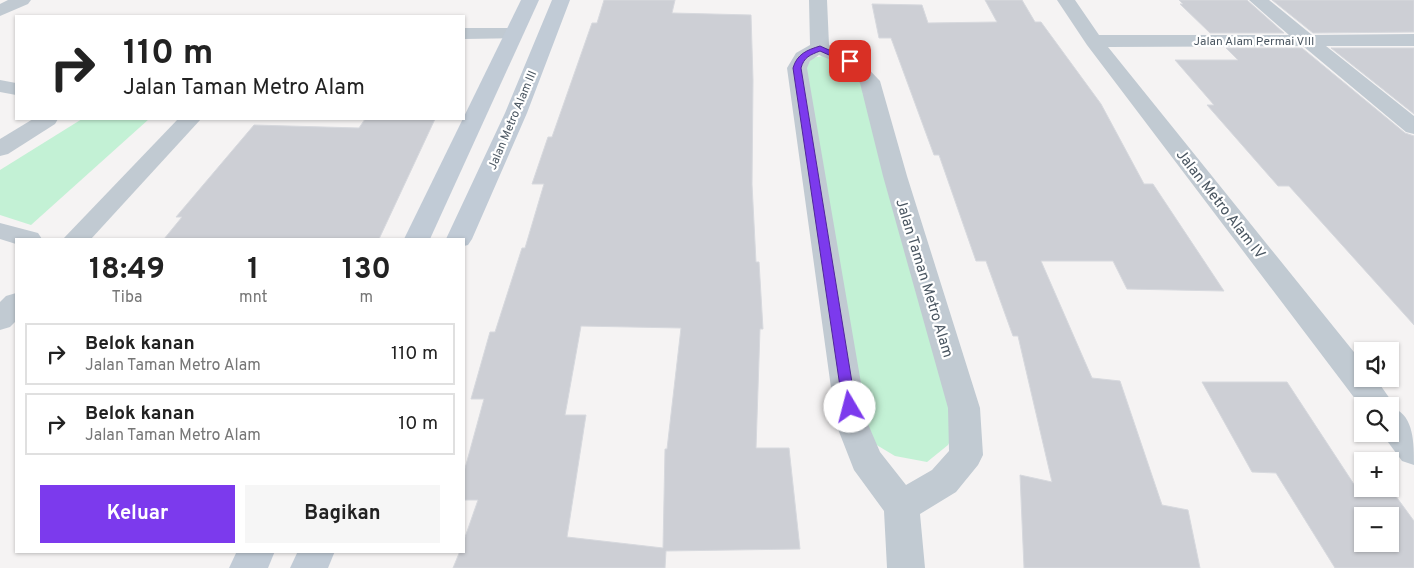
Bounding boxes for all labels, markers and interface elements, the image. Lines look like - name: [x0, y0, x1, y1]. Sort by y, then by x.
- text: 110 m: [123, 32, 213, 76]
- street label: Jalan Alam Permai VIII: [1194, 34, 1314, 50]
- icon: right: [40, 35, 105, 100]
- pin: [829, 40, 871, 82]
- icon: arrive: [836, 47, 864, 75]
- street label: Jalan Metro Alam III: [485, 68, 541, 172]
- text: Jalan Taman Metro Alam: [123, 75, 365, 102]
- street label: Jalan Metro Alam IV: [1171, 146, 1269, 264]
- street label: Jalan Taman Metro Alam: [890, 197, 957, 360]
- text: 18:49: [89, 252, 165, 289]
- text: 1: [247, 252, 259, 289]
- text: 130: [342, 252, 391, 289]
- text: Tiba: [112, 288, 143, 308]
- text: mnt: [239, 288, 268, 308]
- text: m: [360, 288, 373, 308]
- text: Belok kanan: [85, 332, 195, 356]
- icon: right: [42, 340, 70, 368]
- text: 110 m: [391, 342, 438, 366]
- map controls: [1354, 342, 1399, 552]
- button: sound: [1354, 342, 1399, 387]
- text: Jalan Taman Metro Alam: [85, 356, 261, 376]
- position arrow: [823, 380, 875, 432]
- button: search: [1354, 397, 1399, 442]
- text: Belok kanan: [85, 402, 195, 426]
- icon: right: [42, 410, 70, 438]
- text: 10 m: [398, 412, 438, 436]
- text: Jalan Taman Metro Alam: [85, 426, 261, 446]
- button: +: [1354, 452, 1399, 497]
- button: Keluar: [40, 485, 235, 543]
- button: Bagikan: [245, 485, 440, 543]
- button: −: [1354, 507, 1399, 552]

